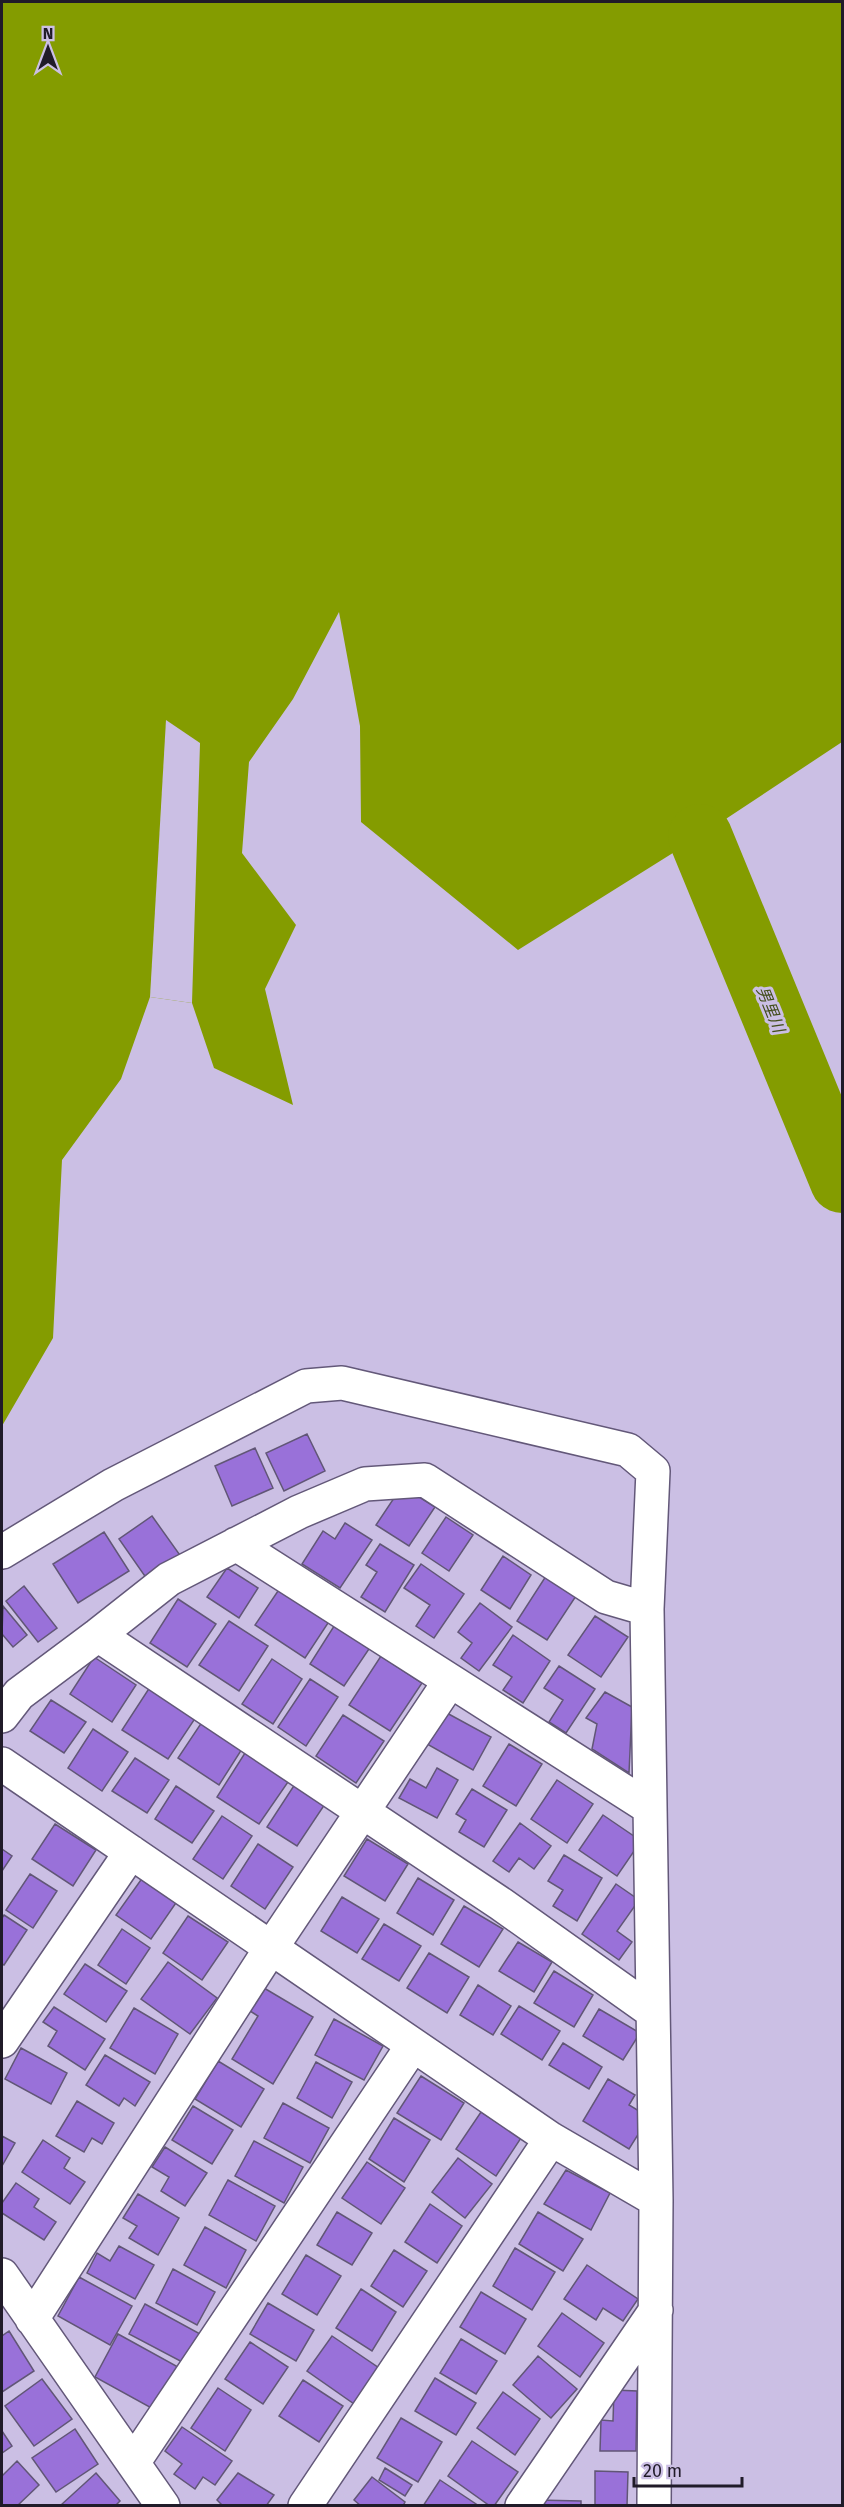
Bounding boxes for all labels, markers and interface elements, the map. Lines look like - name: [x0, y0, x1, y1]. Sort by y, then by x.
- north arrow: [18, 18, 78, 78]
- text: N: [43, 24, 53, 43]
- water label: 男里川: [753, 983, 789, 1037]
- scale bar: [634, 2450, 742, 2488]
- text: 20 m: [643, 2460, 682, 2482]

